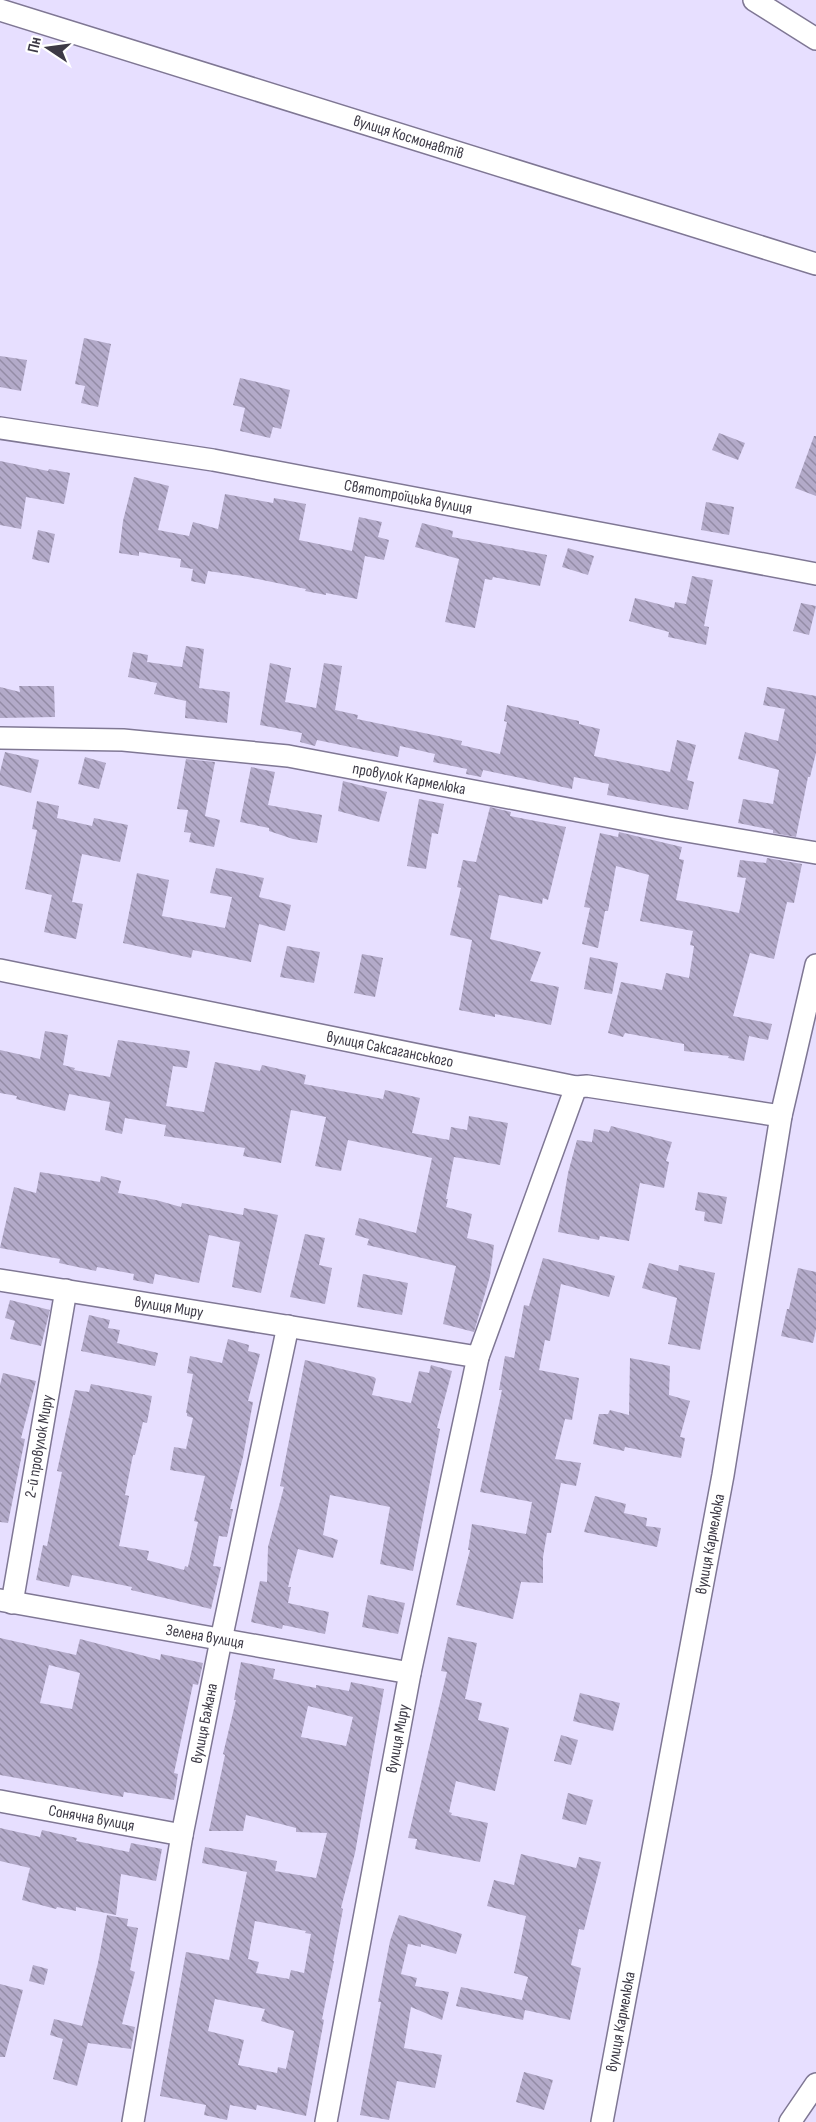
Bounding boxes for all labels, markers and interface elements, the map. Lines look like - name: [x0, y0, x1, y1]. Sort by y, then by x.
- north arrow: [18, 18, 78, 78]
- text: Пн: [24, 35, 46, 55]
- street label: вулиця Космонавтів: [351, 111, 466, 163]
- street label: Святотроїцька вулиця: [343, 475, 474, 518]
- street label: провулок Кармелюка: [351, 759, 467, 799]
- street label: вулиця Саксаганського: [325, 1027, 455, 1071]
- street label: вулиця Миру: [133, 1292, 205, 1322]
- street label: 2-й провулок Миру: [21, 1393, 57, 1499]
- street label: вулиця Кармелюка: [691, 1492, 729, 1596]
- street label: Зелена вулиця: [164, 1620, 245, 1653]
- street label: вулиця Бажана: [187, 1682, 222, 1765]
- street label: вулиця Миру: [382, 1703, 413, 1775]
- street label: Сонячна вулиця: [47, 1801, 136, 1835]
- street label: вулиця Кармелюка: [602, 1970, 639, 2073]

